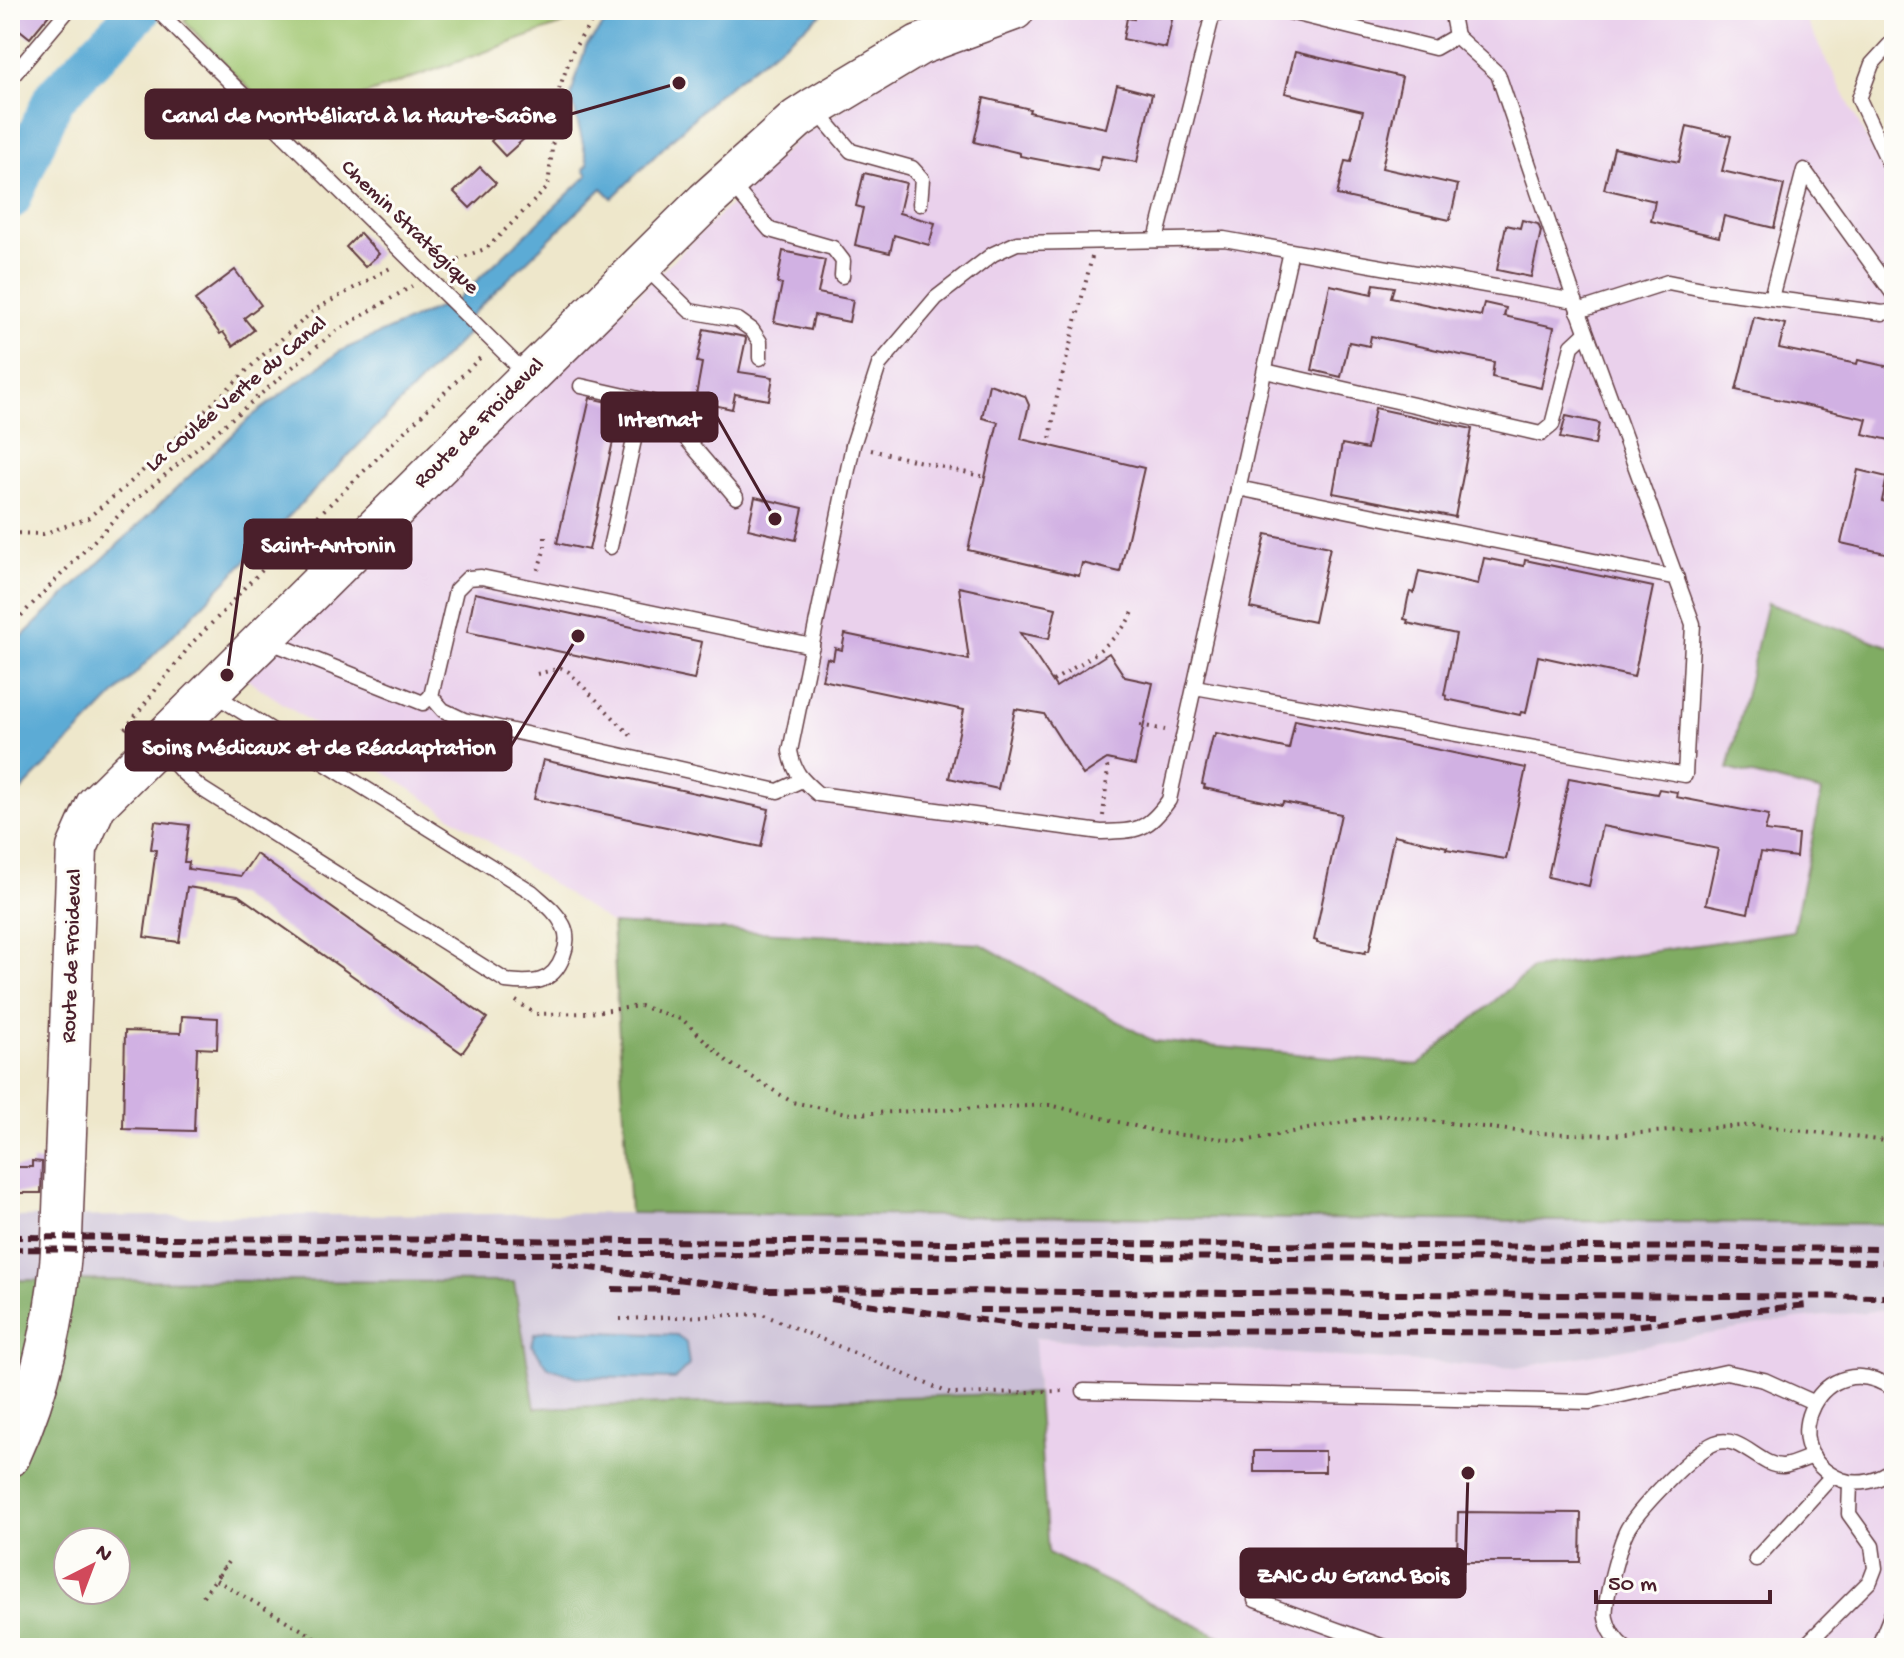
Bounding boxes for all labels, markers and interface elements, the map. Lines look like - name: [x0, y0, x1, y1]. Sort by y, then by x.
- callout: Canal de Montbéliard à la Haute-Saône: [146, 90, 571, 138]
- text: Canal de Montbéliard à la Haute-Saône: [162, 103, 557, 132]
- street label: Chemin Stratégique: [334, 155, 484, 301]
- street label: La Coulée Verte du Canal: [141, 311, 333, 479]
- street label: Route de Froideval: [409, 353, 551, 495]
- callout: Internat: [602, 393, 717, 441]
- text: Internat: [618, 407, 702, 436]
- callout: Saint-Antonin: [245, 520, 411, 568]
- text: Saint-Antonin: [261, 533, 396, 562]
- callout: Soins Médicaux et de Réadaptation: [126, 722, 511, 770]
- text: Soins Médicaux et de Réadaptation: [142, 735, 496, 764]
- street label: Route de Froideval: [57, 868, 89, 1044]
- north arrow: [52, 1526, 132, 1606]
- text: N: [89, 1540, 117, 1569]
- callout: ZAIC du Grand Bois: [1241, 1549, 1465, 1597]
- scale bar: [1596, 1554, 1770, 1604]
- text: ZAIC du Grand Bois: [1257, 1563, 1450, 1592]
- text: 50 m: [1608, 1571, 1657, 1600]

